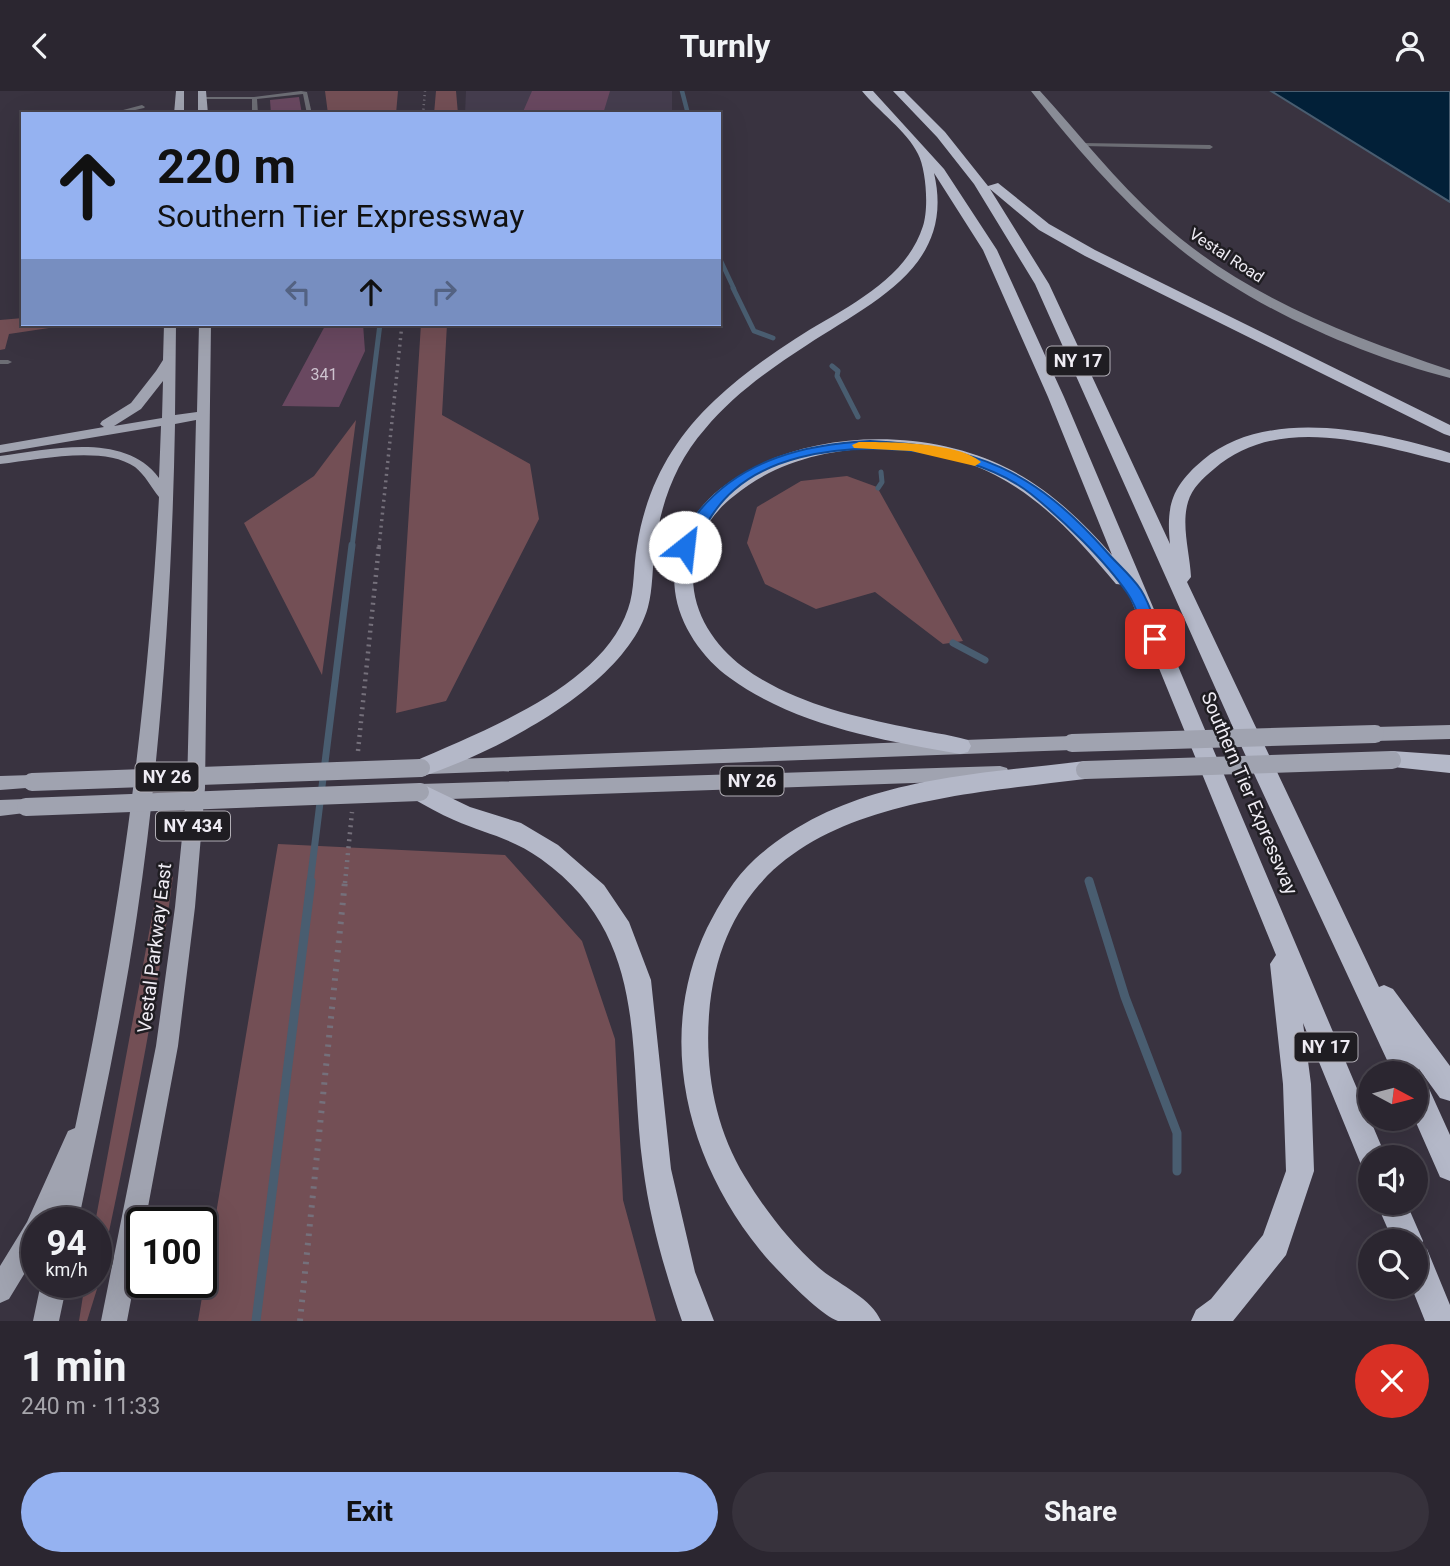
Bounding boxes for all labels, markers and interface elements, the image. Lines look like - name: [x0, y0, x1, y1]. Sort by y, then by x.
- icon: back: [21, 27, 59, 65]
- text: Turnly: [680, 27, 770, 65]
- icon: person: [1391, 27, 1429, 65]
- text: 220 m: [157, 138, 296, 195]
- icon: ahead: [42, 140, 133, 231]
- text: Southern Tier Expressway: [157, 197, 524, 235]
- street label: Vestal Road: [1186, 224, 1268, 287]
- icon: left: [279, 273, 317, 311]
- icon: ahead: [352, 273, 390, 311]
- icon: right: [425, 273, 463, 311]
- road number: NY 17: [1046, 347, 1110, 375]
- house number: 341: [311, 365, 337, 384]
- position arrow: [648, 510, 722, 584]
- pin: [1125, 609, 1185, 669]
- icon: arrive: [1136, 620, 1174, 658]
- street label: Southern Tier Expressway: [1196, 688, 1303, 898]
- road number: NY 26: [136, 763, 198, 791]
- road number: NY 26: [720, 767, 784, 795]
- road number: NY 434: [156, 811, 230, 841]
- street label: Vestal Parkway East: [133, 862, 176, 1034]
- road number: NY 17: [1294, 1033, 1358, 1062]
- north arrow: [1358, 1061, 1428, 1131]
- map controls: [1358, 1061, 1428, 1299]
- button: sound: [1358, 1145, 1428, 1215]
- speed limit sign: 100: [126, 1207, 217, 1298]
- text: 94: [46, 1223, 87, 1264]
- button: search: [1358, 1229, 1428, 1299]
- text: km/h: [45, 1259, 88, 1280]
- text: 1 min: [21, 1342, 127, 1391]
- button: close: [1355, 1344, 1429, 1418]
- text: 240 m · 11:33: [21, 1393, 160, 1420]
- button: Exit: [21, 1472, 718, 1552]
- button: Share: [732, 1472, 1429, 1552]

